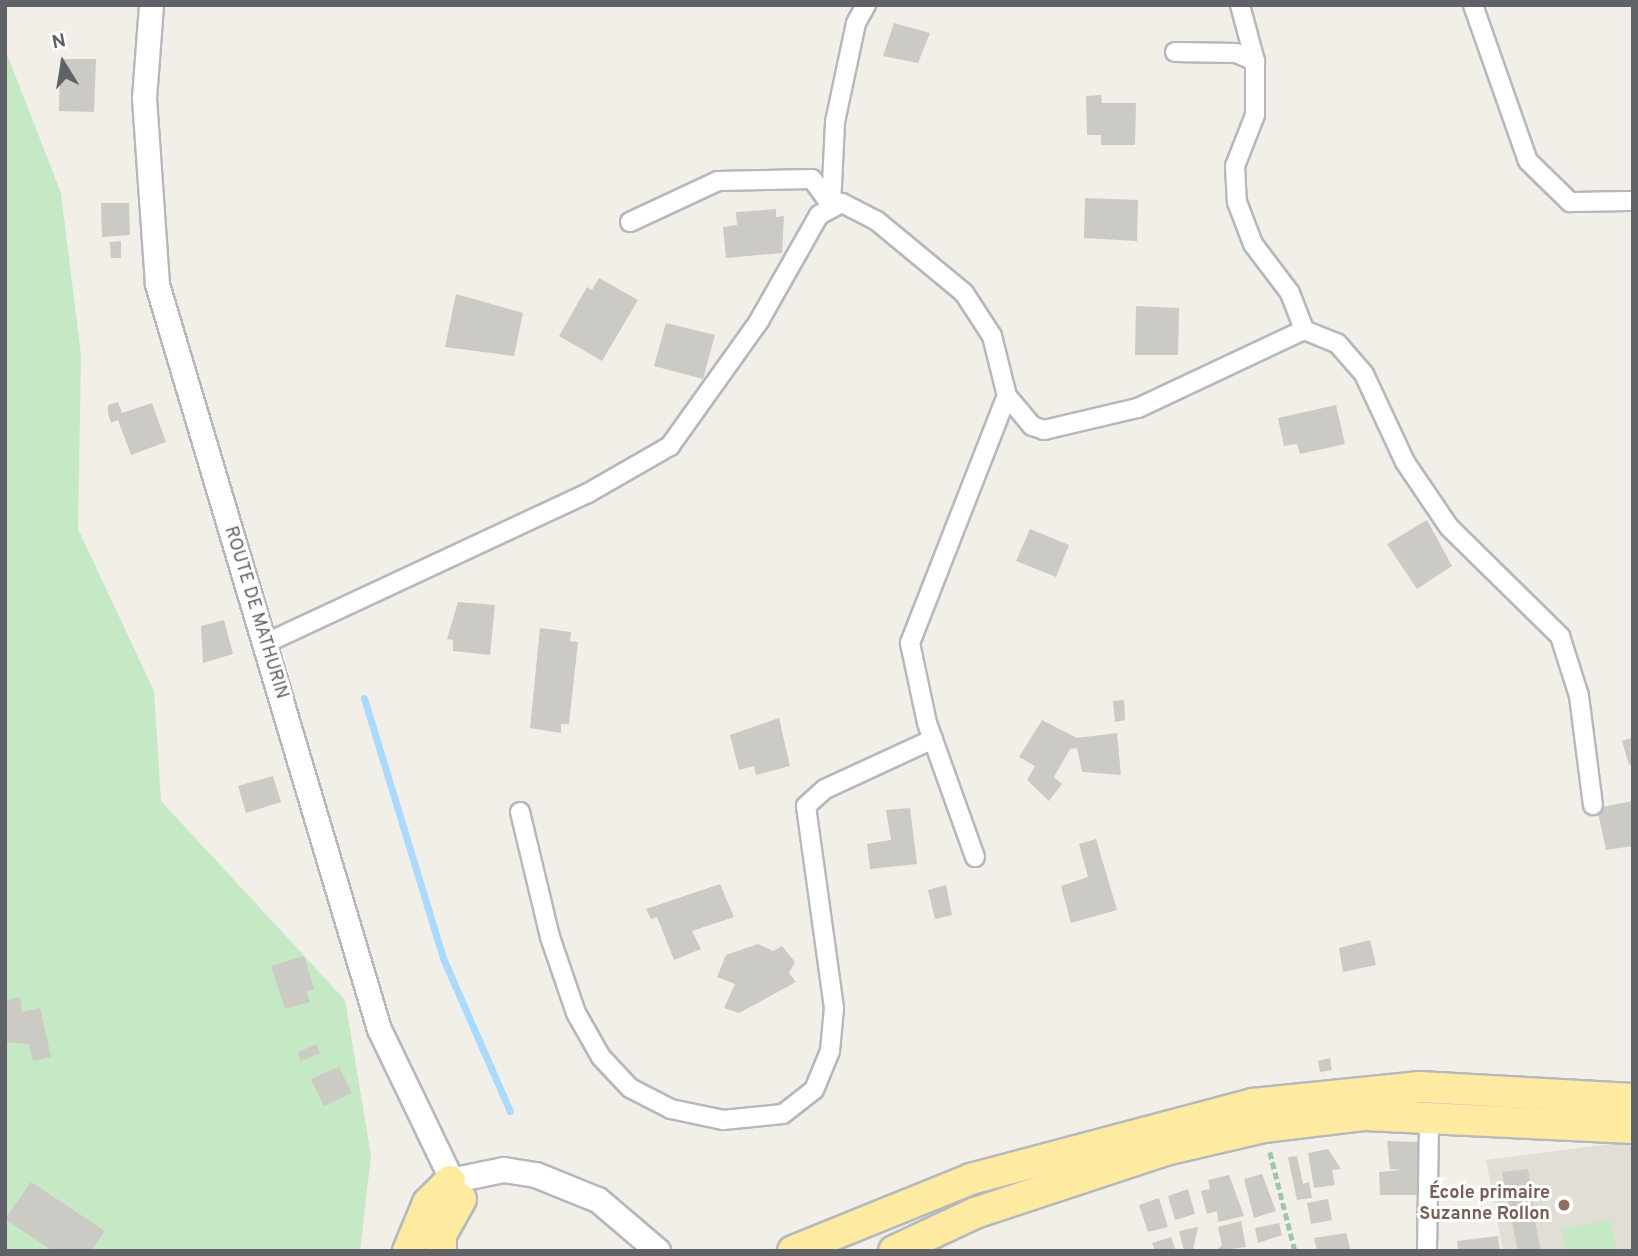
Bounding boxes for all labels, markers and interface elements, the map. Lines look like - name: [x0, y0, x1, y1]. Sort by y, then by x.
- north arrow: [28, 28, 98, 98]
- text: N: [50, 29, 68, 55]
- street label: ROUTE DE MATHURIN: [218, 524, 292, 702]
- place label: École primaire Suzanne Rollon: [1419, 1184, 1550, 1226]
- marker: École primaire Suzanne Rollon: [1556, 1197, 1572, 1213]

